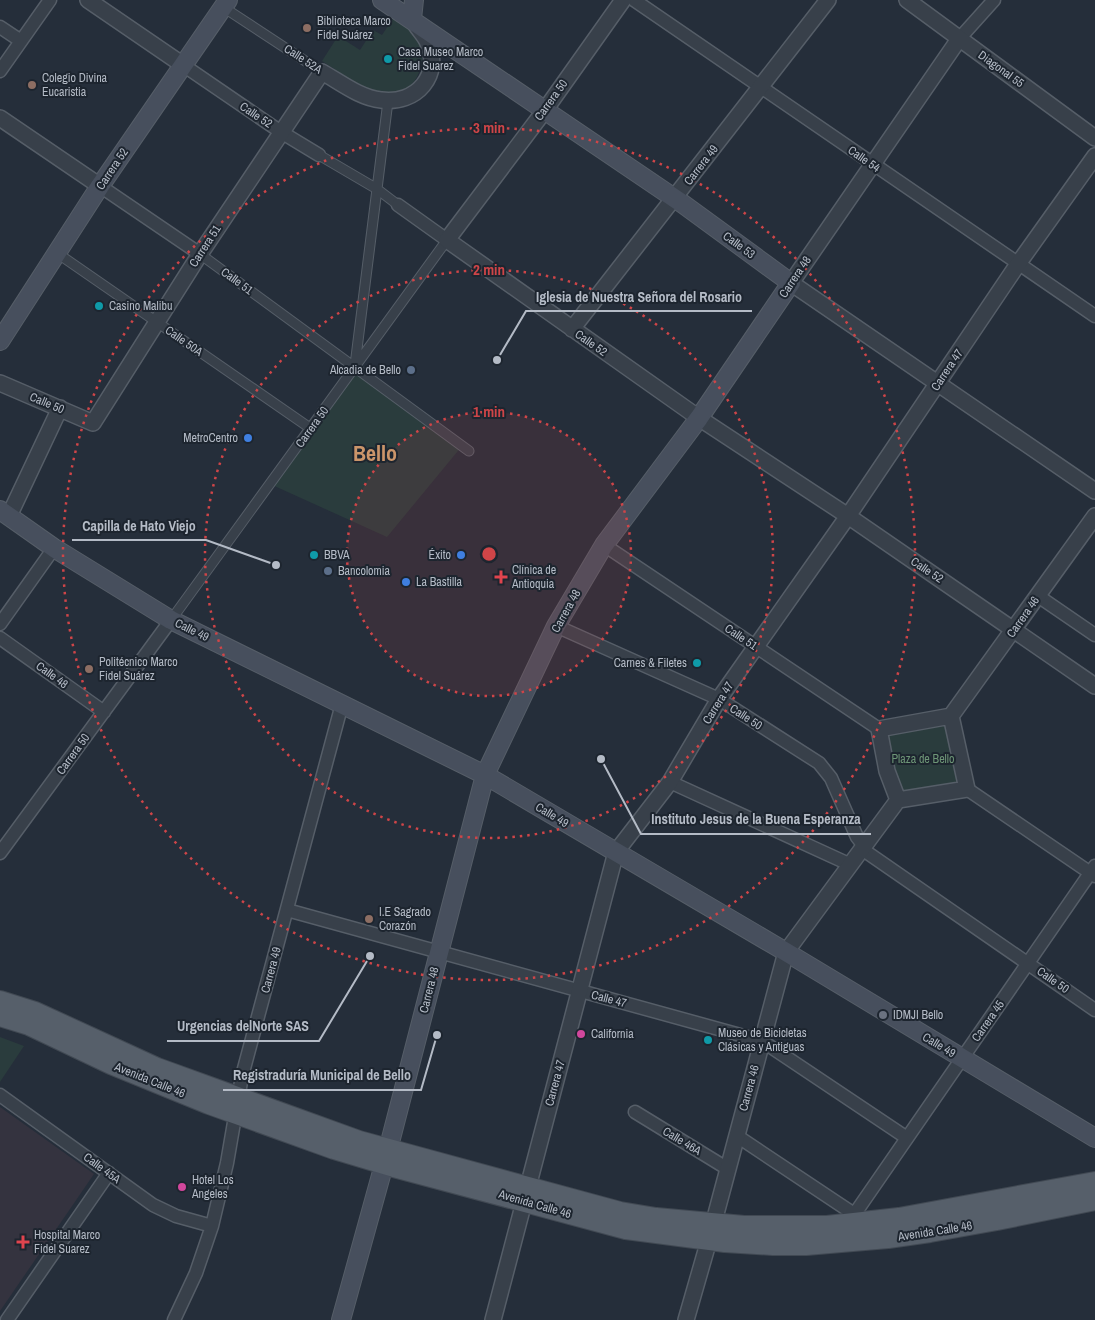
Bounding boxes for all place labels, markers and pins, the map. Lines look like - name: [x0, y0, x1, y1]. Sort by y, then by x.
- place label: Biblioteca Marco Fidel Suárez: [317, 13, 391, 43]
- marker: Biblioteca Marco Fidel Suárez: [301, 22, 313, 34]
- place label: Casa Museo Marco Fidel Suarez: [398, 44, 483, 74]
- marker: Casa Museo Marco Fidel Suarez: [382, 53, 394, 65]
- place label: Colegio Divina Eucaristia: [42, 70, 108, 100]
- marker: Colegio Divina Eucaristia: [26, 79, 38, 91]
- callout: Iglesia de Nuestra Señora del Rosario: [526, 282, 752, 311]
- place label: Casino Malibu: [109, 298, 172, 314]
- marker: Casino Malibu: [93, 300, 105, 312]
- place label: Alcadia de Bello: [329, 362, 401, 378]
- marker: Alcadia de Bello: [405, 364, 417, 376]
- place label: MetroCentro: [183, 430, 238, 446]
- marker: MetroCentro: [242, 432, 254, 444]
- callout: Capilla de Hato Viejo: [72, 511, 206, 540]
- centre of rings: [480, 545, 498, 563]
- place label: BBVA: [324, 547, 350, 563]
- place label: Éxito: [429, 547, 451, 563]
- marker: BBVA: [308, 549, 320, 561]
- marker: Éxito: [455, 549, 467, 561]
- place label: Clínica de Antioquia: [511, 562, 556, 592]
- place label: Bancolomia: [338, 563, 390, 579]
- marker: Bancolomia: [322, 565, 334, 577]
- marker: Clínica de Antioquia: [494, 570, 508, 584]
- place label: La Bastilla: [416, 574, 462, 590]
- marker: La Bastilla: [400, 576, 412, 588]
- place label: Politécnico Marco Fidel Suárez: [99, 654, 178, 684]
- place label: Carnes & Filetes: [614, 655, 687, 671]
- marker: Carnes & Filetes: [691, 657, 703, 669]
- marker: Politécnico Marco Fidel Suárez: [83, 663, 95, 675]
- callout: Instituto Jesus de la Buena Esperanza: [641, 805, 871, 834]
- place label: I.E Sagrado Corazón: [379, 904, 431, 934]
- marker: I.E Sagrado Corazón: [363, 913, 375, 925]
- place label: IDMJI Bello: [893, 1007, 943, 1023]
- marker: IDMJI Bello: [877, 1009, 889, 1021]
- callout: Urgencias delNorte SAS: [167, 1012, 319, 1041]
- place label: Museo de Bicicletas Clásicas y Antiguas: [718, 1025, 807, 1055]
- place label: California: [591, 1026, 634, 1042]
- marker: California: [575, 1028, 587, 1040]
- marker: Museo de Bicicletas Clásicas y Antiguas: [702, 1034, 714, 1046]
- callout: Registraduría Municipal de Bello: [223, 1061, 421, 1090]
- place label: Hotel Los Angeles: [191, 1172, 234, 1202]
- marker: Hotel Los Angeles: [176, 1181, 188, 1193]
- place label: Hospital Marco Fidel Suarez: [34, 1227, 100, 1257]
- marker: Hospital Marco Fidel Suarez: [16, 1235, 30, 1249]

